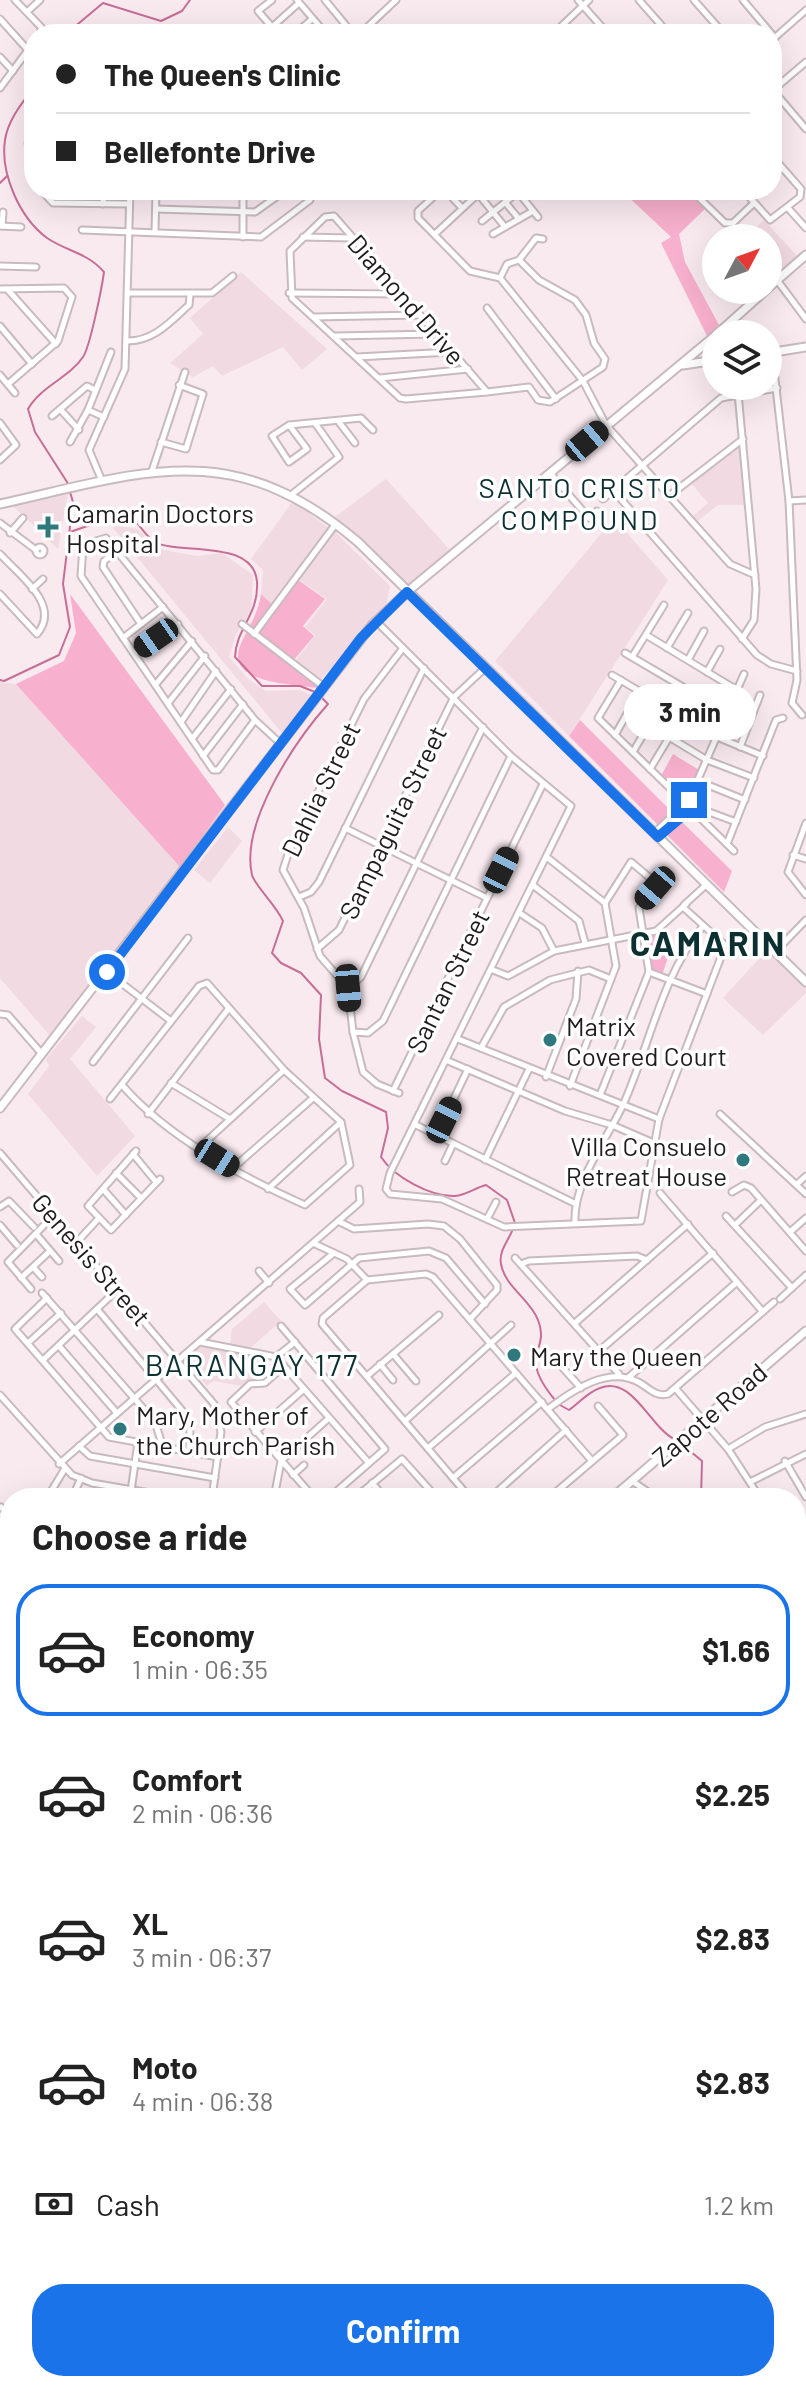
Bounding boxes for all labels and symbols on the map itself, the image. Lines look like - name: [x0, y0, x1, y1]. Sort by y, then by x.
- north arrow: [702, 224, 782, 304]
- street label: Diamond Drive: [342, 227, 472, 371]
- car: [561, 416, 613, 466]
- district label: SANTO CRISTO COMPOUND: [478, 470, 682, 536]
- place label: Camarin Doctors Hospital: [66, 497, 254, 558]
- marker: Camarin Doctors Hospital: [37, 516, 59, 538]
- car: [129, 614, 183, 662]
- callout: 3 min: [623, 684, 755, 740]
- street label: Dahlia Street: [274, 717, 366, 861]
- street label: Sampaguita Street: [332, 720, 452, 924]
- route end: [671, 782, 707, 818]
- car: [480, 843, 522, 897]
- car: [630, 862, 680, 914]
- street label: Santan Street: [399, 904, 495, 1058]
- district label: CAMARIN: [630, 922, 786, 963]
- route start: [89, 954, 125, 990]
- car: [334, 963, 362, 1013]
- place label: Matrix Covered Court: [566, 1010, 727, 1071]
- marker: Matrix Covered Court: [541, 1031, 559, 1049]
- car: [423, 1093, 465, 1147]
- place label: Villa Consuelo Retreat House: [566, 1130, 727, 1191]
- car: [190, 1135, 244, 1181]
- marker: Villa Consuelo Retreat House: [734, 1151, 752, 1169]
- street label: Genesis Street: [26, 1187, 158, 1331]
- place label: Mary the Queen: [530, 1340, 702, 1371]
- district label: BARANGAY 177: [145, 1346, 359, 1382]
- marker: Mary the Queen: [505, 1346, 523, 1364]
- street label: Zapote Road: [645, 1356, 773, 1472]
- place label: Mary, Mother of the Church Parish: [136, 1399, 335, 1460]
- marker: Mary, Mother of the Church Parish: [111, 1420, 129, 1438]

